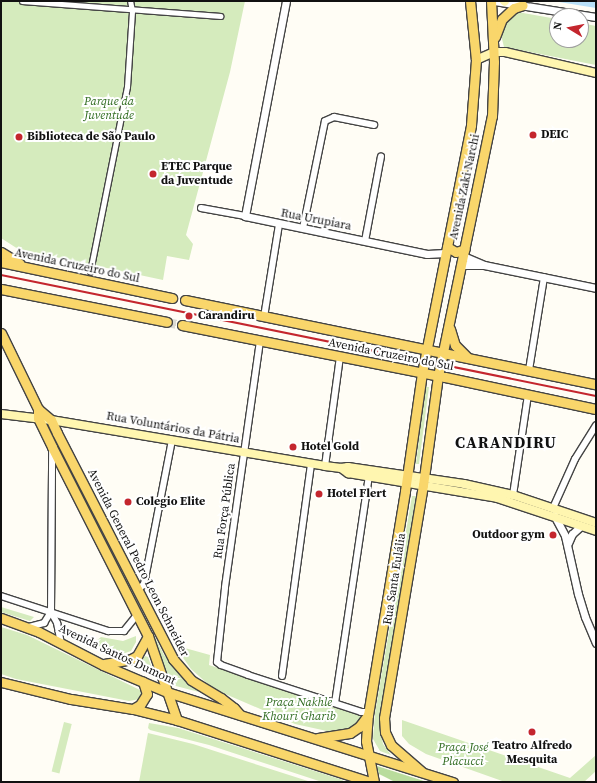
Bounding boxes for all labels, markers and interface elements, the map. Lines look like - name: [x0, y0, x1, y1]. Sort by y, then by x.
- north arrow: [549, 8, 589, 48]
- text: N: [550, 21, 566, 31]
- park label: Parque da Juventude: [84, 95, 134, 123]
- place label: DEIC: [541, 128, 568, 142]
- place label: Biblioteca de São Paulo: [27, 130, 155, 144]
- marker: DEIC: [528, 130, 538, 140]
- marker: Biblioteca de São Paulo: [14, 132, 24, 142]
- street label: Avenida Zaki Narchi: [447, 133, 483, 241]
- place label: ETEC Parque da Juventude: [161, 160, 233, 188]
- marker: ETEC Parque da Juventude: [148, 169, 158, 179]
- street label: Rua Urupiara: [279, 206, 353, 234]
- street label: Avenida Cruzeiro do Sul: [13, 246, 141, 286]
- place label: Carandiru: [198, 309, 255, 323]
- marker: Carandiru: [183, 310, 195, 322]
- street label: Avenida Cruzeiro do Sul: [327, 336, 455, 374]
- street label: Rua Voluntários da Pátria: [105, 409, 241, 447]
- district label: CARANDIRU: [455, 432, 557, 452]
- place label: Hotel Gold: [301, 440, 359, 454]
- marker: Hotel Gold: [288, 442, 298, 452]
- street label: Rua Força Pública: [211, 462, 239, 560]
- street label: Avenida General Pedro Leon Schneider: [84, 467, 192, 659]
- place label: Hotel Flert: [327, 487, 386, 501]
- marker: Hotel Flert: [314, 489, 324, 499]
- place label: Colegio Elite: [136, 495, 205, 509]
- marker: Colegio Elite: [123, 497, 133, 507]
- place label: Outdoor gym: [472, 528, 545, 542]
- marker: Outdoor gym: [548, 530, 558, 540]
- street label: Rua Santa Eulália: [381, 532, 409, 626]
- street label: Avenida Santos Dumont: [56, 622, 178, 688]
- park label: Praça Nakhle Khouri Gharib: [262, 696, 336, 724]
- marker: Teatro Alfredo Mesquita: [527, 727, 537, 737]
- place label: Teatro Alfredo Mesquita: [492, 739, 572, 767]
- park label: Praça José Placucci: [438, 741, 488, 769]

